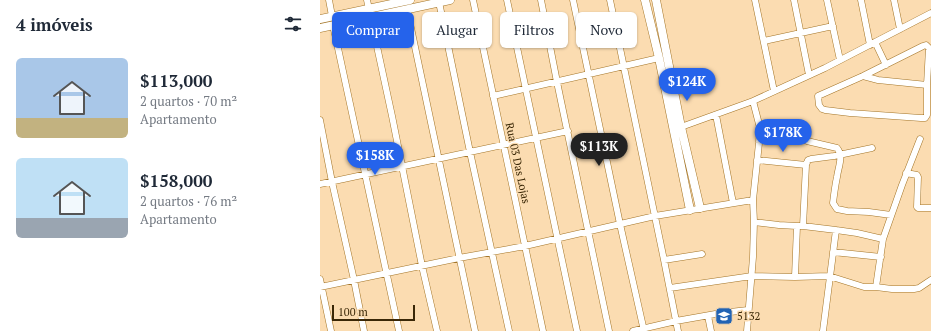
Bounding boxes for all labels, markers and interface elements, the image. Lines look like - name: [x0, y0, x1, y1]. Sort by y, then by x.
- chip: Comprar: [332, 12, 414, 48]
- chip: Alugar: [422, 12, 492, 48]
- chip: Filtros: [500, 12, 568, 48]
- chip: Novo: [576, 12, 637, 48]
- text: 4 imóveis: [16, 13, 93, 36]
- icon: filters: [282, 13, 304, 35]
- pin: $124K: [659, 68, 715, 102]
- text: $113,000: [140, 69, 212, 92]
- text: $124K: [668, 72, 706, 90]
- icon: home: [48, 74, 96, 122]
- text: 2 quartos · 70 m²: [140, 92, 237, 110]
- text: Apartamento: [140, 110, 217, 128]
- pin: $178K: [755, 119, 811, 153]
- street label: Rua 03 Das Lojas: [503, 121, 533, 205]
- text: $178K: [764, 123, 802, 141]
- pin: $113K: [571, 133, 627, 167]
- text: $113K: [580, 137, 618, 155]
- pin: $158K: [347, 142, 403, 176]
- text: $158K: [356, 146, 394, 164]
- text: $158,000: [140, 169, 212, 192]
- icon: home: [48, 174, 96, 222]
- text: 2 quartos · 76 m²: [140, 192, 237, 210]
- text: Apartamento: [140, 210, 217, 228]
- scale bar: [332, 303, 415, 322]
- text: 100 m: [338, 305, 368, 319]
- school or university icon: 5132: [714, 306, 734, 326]
- place label: 5132: [737, 309, 761, 323]

